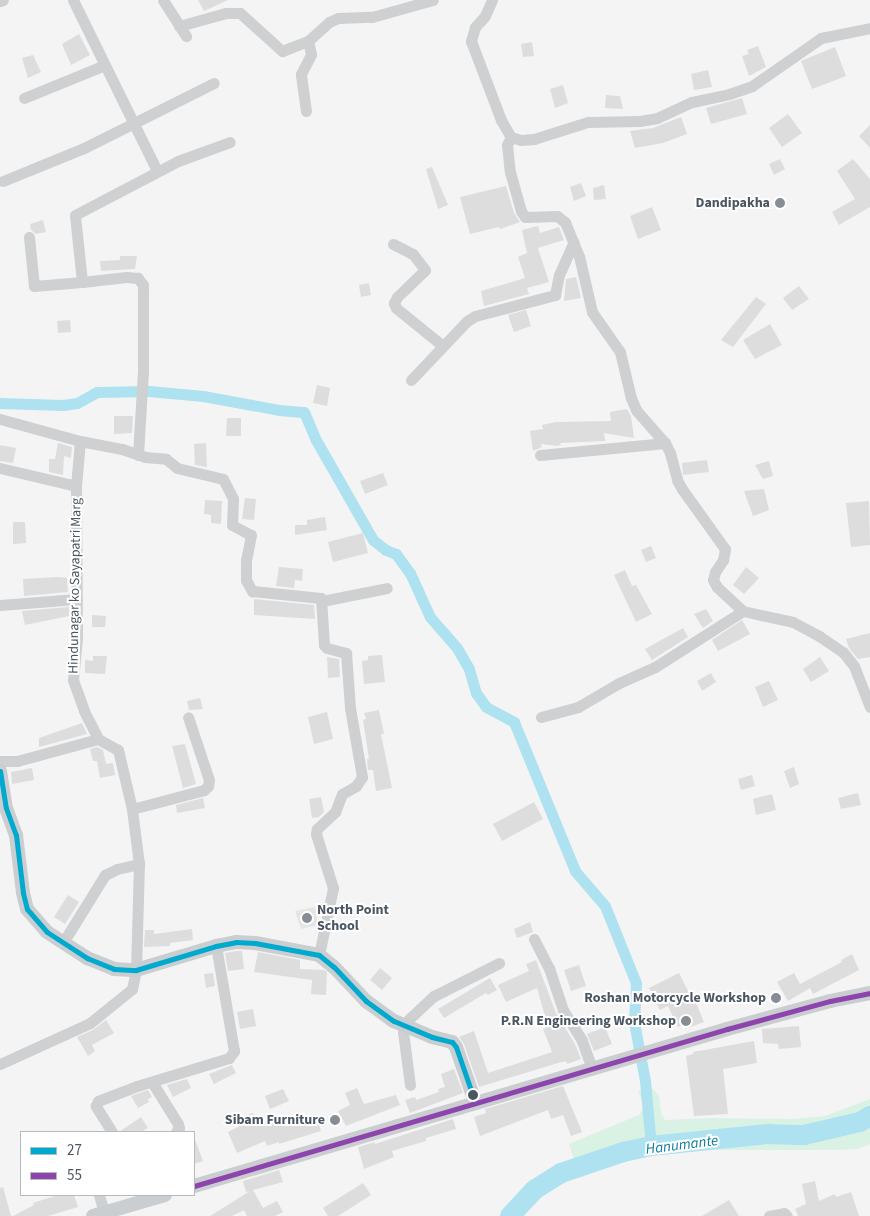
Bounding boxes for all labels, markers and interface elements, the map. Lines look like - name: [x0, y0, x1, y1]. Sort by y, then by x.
- place label: Dandipakha: [696, 195, 770, 211]
- marker: Dandipakha: [774, 197, 786, 209]
- street label: Hindunagar ko Sayapatri Marg: [65, 498, 85, 674]
- place label: North Point School: [317, 902, 389, 934]
- marker: North Point School: [301, 912, 313, 924]
- place label: Roshan Motorcycle Workshop: [584, 990, 766, 1006]
- marker: Roshan Motorcycle Workshop: [770, 992, 782, 1004]
- place label: P.R.N Engineering Workshop: [501, 1013, 676, 1029]
- marker: P.R.N Engineering Workshop: [680, 1015, 692, 1027]
- unlabelled marker: [468, 1090, 478, 1100]
- place label: Sibam Furniture: [225, 1112, 325, 1128]
- marker: Sibam Furniture: [329, 1114, 341, 1126]
- legend: [20, 1131, 195, 1196]
- water label: Hanumante: [645, 1132, 719, 1158]
- text: 27: [67, 1140, 82, 1161]
- text: 55: [67, 1165, 82, 1186]

